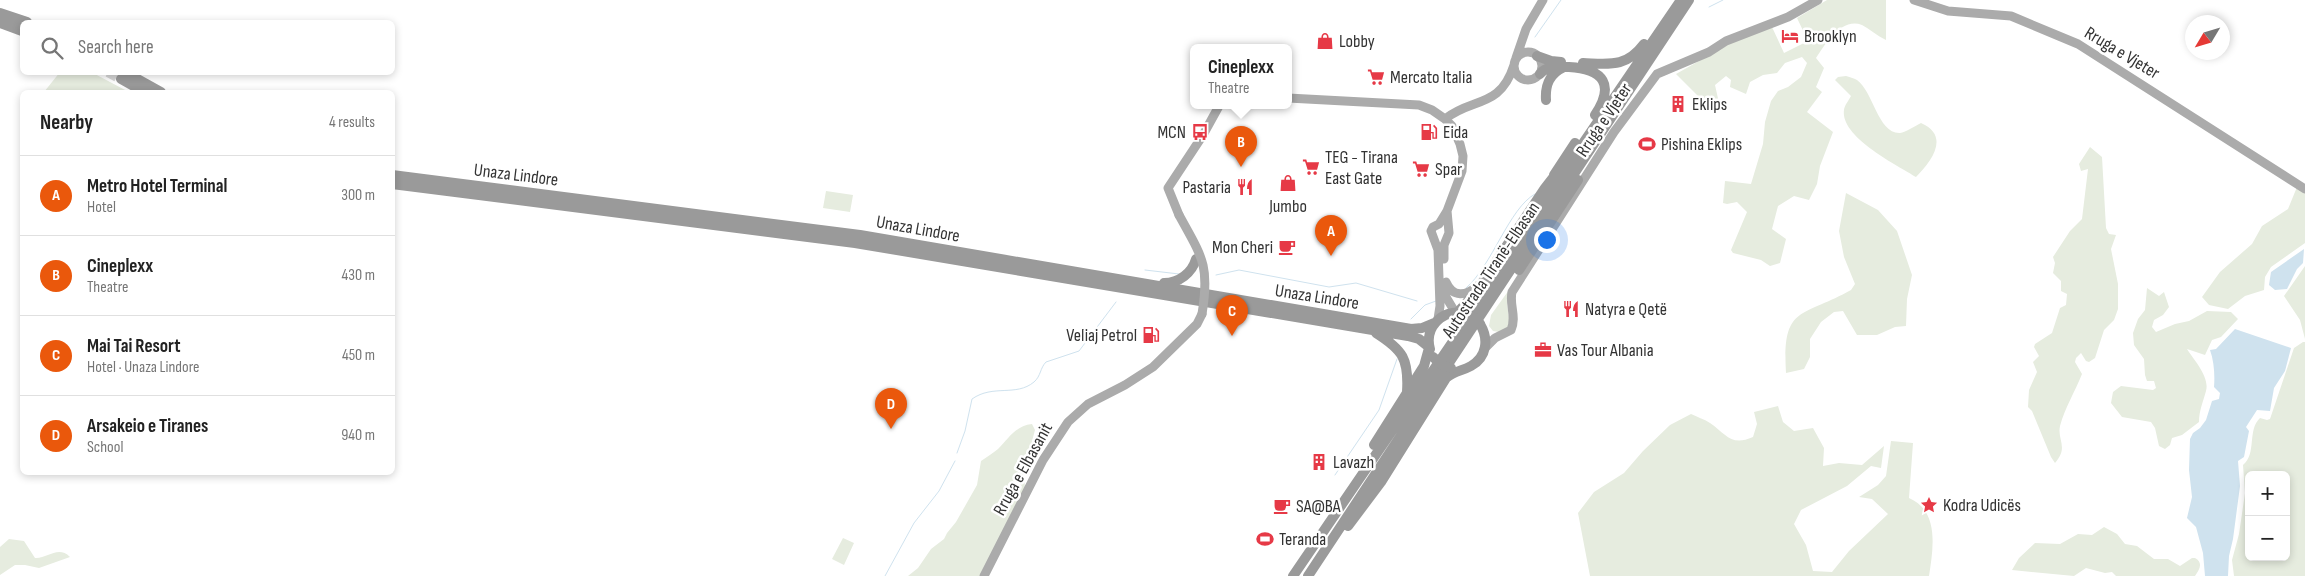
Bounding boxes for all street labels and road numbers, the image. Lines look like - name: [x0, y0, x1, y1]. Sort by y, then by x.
- street label: Rruga e Vjeter: [2081, 22, 2163, 84]
- street label: Rruga e Vjeter: [1572, 79, 1636, 161]
- street label: Unaza Lindore: [473, 159, 559, 191]
- street label: Autostrada Tiranë-Elbasan: [1437, 198, 1544, 343]
- street label: Unaza Lindore: [875, 211, 961, 247]
- street label: Unaza Lindore: [1274, 280, 1360, 314]
- street label: Rruga e Elbasanit: [989, 418, 1057, 519]

